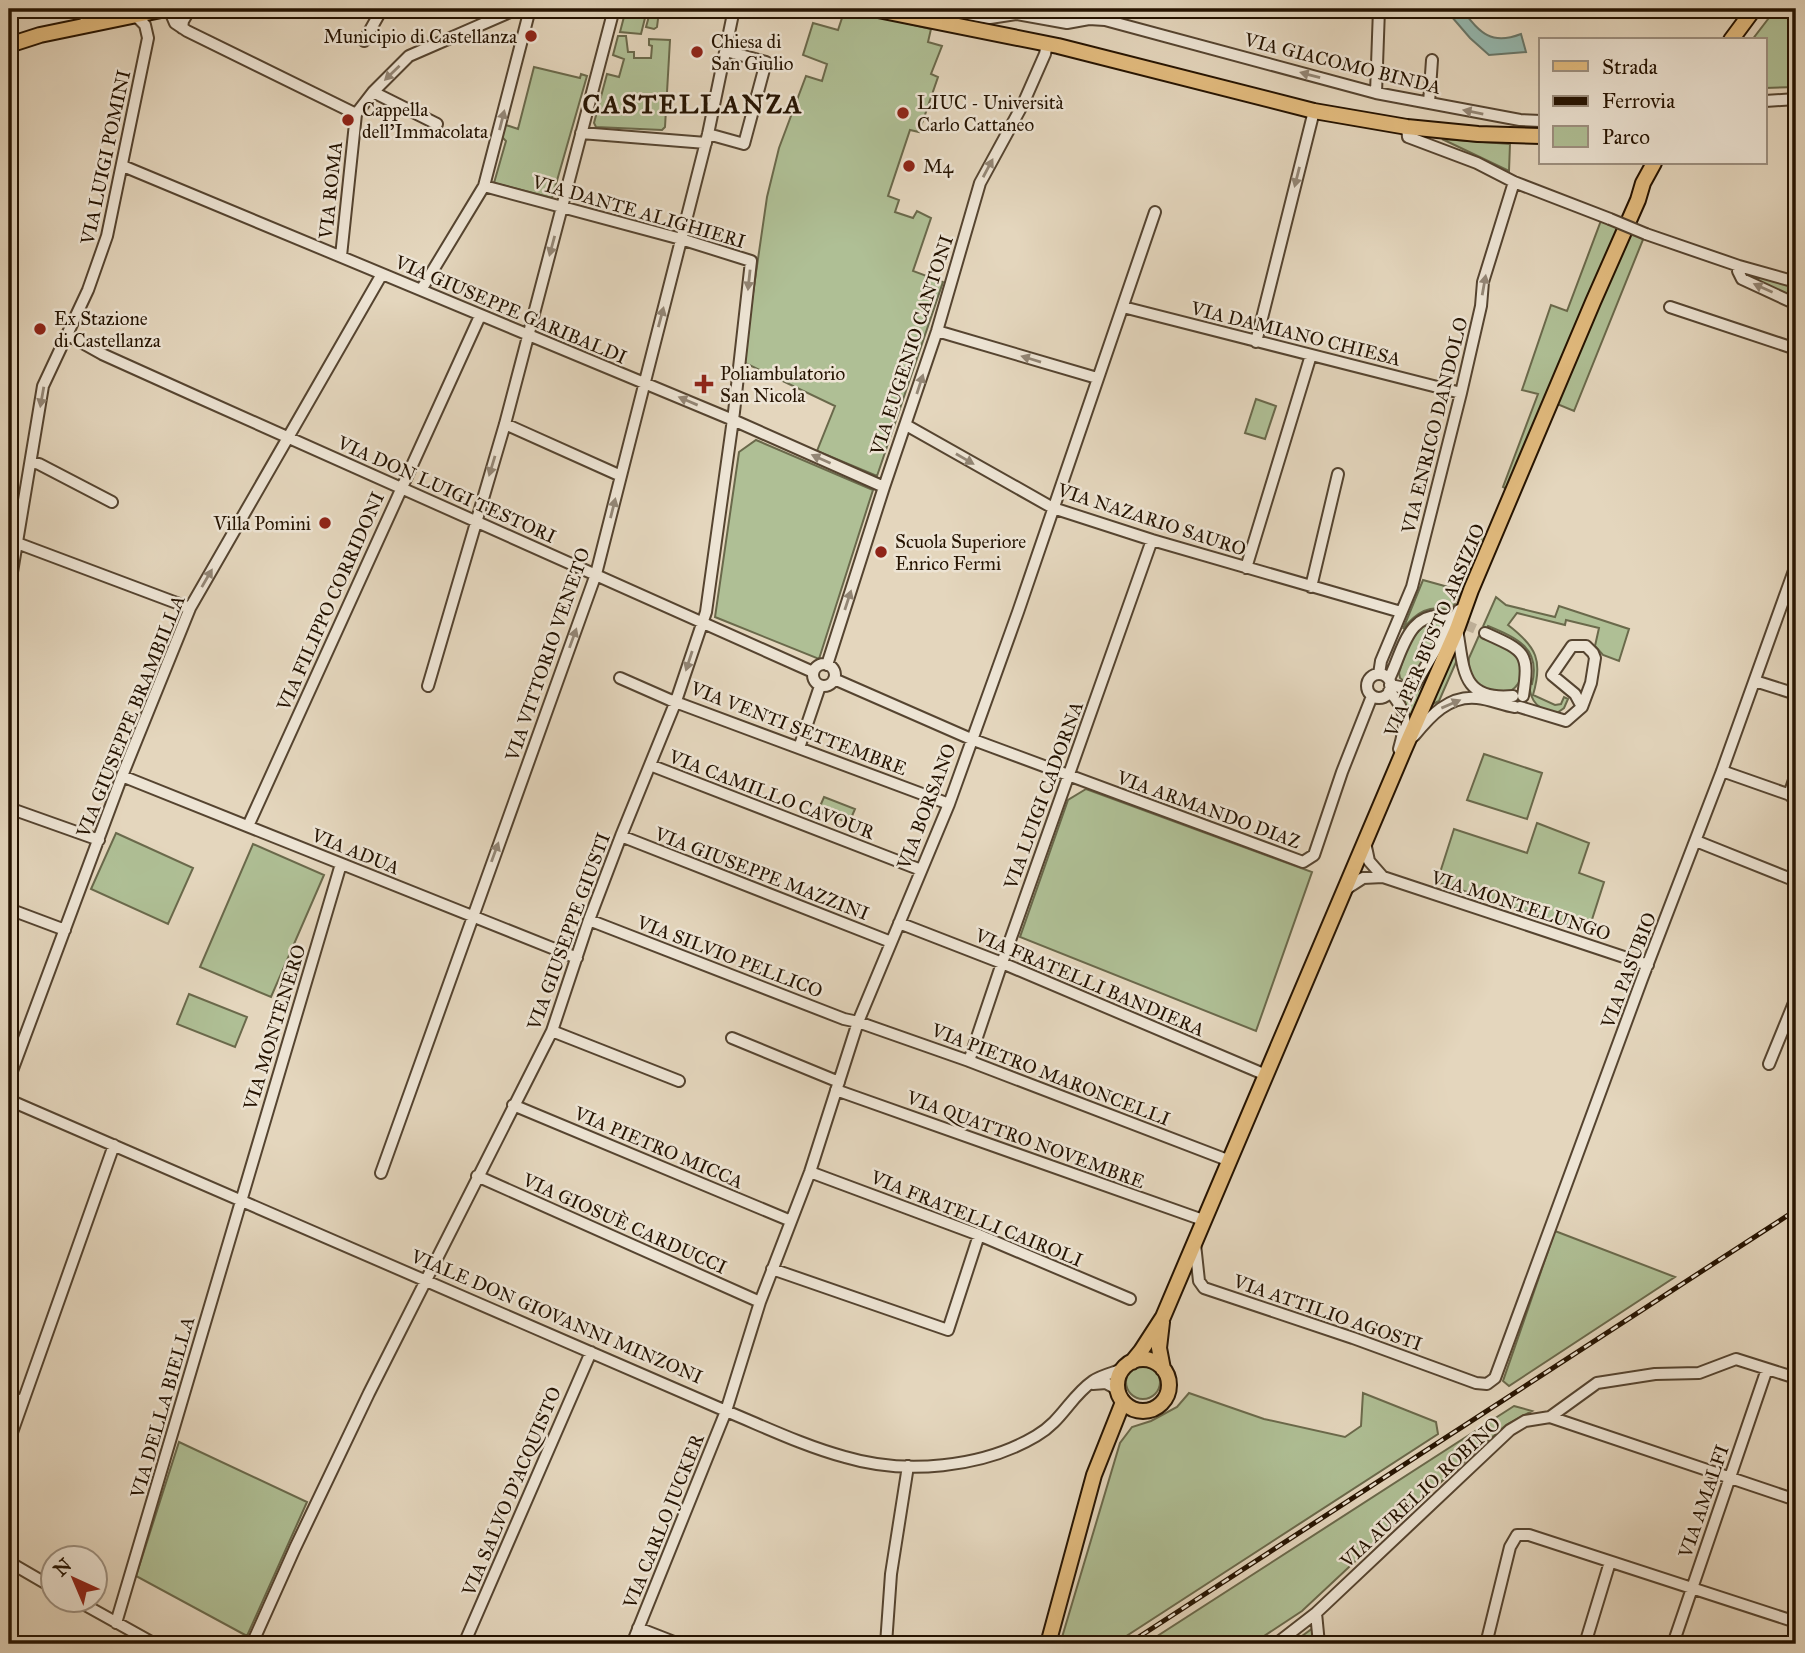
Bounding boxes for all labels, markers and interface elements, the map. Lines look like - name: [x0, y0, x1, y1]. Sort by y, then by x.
- place label: Municipio di Castellanza: [324, 25, 518, 48]
- marker: Municipio di Castellanza: [523, 28, 539, 44]
- street label: VIA GIACOMO BINDA: [1241, 28, 1444, 99]
- place label: Chiesa di San Giulio: [711, 30, 794, 75]
- legend: [1539, 38, 1766, 164]
- marker: Chiesa di San Giulio: [689, 44, 705, 60]
- text: Strada: [1602, 54, 1658, 80]
- one-way arrow: [384, 65, 401, 81]
- street label: VIA LUIGI POMINI: [76, 68, 135, 248]
- one-way arrow: [1299, 69, 1321, 80]
- district label: CASTELLANZA: [582, 88, 804, 120]
- text: Ferrovia: [1602, 88, 1675, 114]
- place label: LIUC - Università Carlo Cattaneo: [917, 91, 1065, 136]
- place label: Cappella dell'Immacolata: [362, 98, 489, 143]
- marker: LIUC - Università Carlo Cattaneo: [895, 105, 911, 121]
- one-way arrow: [1462, 106, 1484, 117]
- one-way arrow: [497, 109, 508, 131]
- marker: Cappella dell'Immacolata: [340, 112, 356, 128]
- text: Parco: [1602, 124, 1650, 150]
- street label: VIA ROMA: [314, 140, 347, 241]
- place label: M4: [923, 155, 954, 178]
- one-way arrow: [982, 157, 994, 177]
- marker: M4: [901, 158, 917, 174]
- one-way arrow: [1291, 166, 1302, 188]
- street label: VIA DANTE ALIGHIERI: [529, 170, 748, 253]
- street label: VIA EUGENIO CANTONI: [865, 232, 958, 459]
- one-way arrow: [546, 236, 557, 258]
- street label: VIA GIUSEPPE GARIBALDI: [391, 250, 630, 369]
- one-way arrow: [743, 269, 754, 291]
- one-way arrow: [1479, 274, 1490, 296]
- one-way arrow: [1752, 283, 1773, 294]
- street label: VIA DAMIANO CHIESA: [1188, 296, 1403, 371]
- one-way arrow: [656, 305, 667, 327]
- place label: Ex Stazione di Castellanza: [54, 307, 162, 352]
- street label: VIA ENRICO DANDOLO: [1396, 315, 1473, 537]
- marker: Ex Stazione di Castellanza: [32, 321, 48, 337]
- one-way arrow: [1021, 353, 1042, 363]
- place label: Poliambulatorio San Nicola: [720, 362, 845, 407]
- one-way arrow: [915, 373, 925, 394]
- marker: Poliambulatorio San Nicola: [694, 374, 714, 394]
- one-way arrow: [36, 387, 47, 409]
- one-way arrow: [678, 395, 699, 406]
- street label: VIA DON LUIGI TESTORI: [333, 430, 560, 548]
- one-way arrow: [811, 453, 831, 465]
- one-way arrow: [956, 453, 975, 465]
- one-way arrow: [486, 456, 496, 477]
- street label: VIA NAZARIO SAURO: [1054, 478, 1249, 561]
- street label: VIA FILIPPO CORRIDONI: [271, 488, 389, 715]
- one-way arrow: [608, 497, 619, 519]
- place label: Villa Pomini: [212, 512, 311, 535]
- marker: Villa Pomini: [317, 515, 333, 531]
- street label: VIA PER BUSTO ARSIZIO: [1379, 520, 1490, 741]
- place label: Scuola Superiore Enrico Fermi: [895, 530, 1026, 575]
- marker: Scuola Superiore Enrico Fermi: [873, 544, 889, 560]
- street label: VIA VITTORIO VENETO: [500, 545, 595, 765]
- one-way arrow: [201, 569, 213, 588]
- one-way arrow: [843, 589, 854, 610]
- street label: VIA GIUSEPPE BRAMBILLA: [71, 591, 190, 842]
- one-way arrow: [568, 627, 579, 648]
- one-way arrow: [683, 651, 694, 672]
- street label: VIA VENTI SETTEMBRE: [686, 676, 911, 781]
- street label: VIA LUIGI CADORNA: [998, 698, 1088, 893]
- one-way arrow: [1441, 698, 1462, 709]
- street label: VIA BORSANO: [892, 740, 961, 873]
- street label: VIA CAMILLO CAVOUR: [665, 744, 878, 845]
- street label: VIA ARMANDO DIAZ: [1113, 765, 1304, 853]
- street label: VIA GIUSEPPE MAZZINI: [651, 822, 872, 925]
- street label: VIA ADUA: [307, 823, 403, 880]
- street label: VIA GIUSEPPE GIUSTI: [522, 829, 615, 1034]
- one-way arrow: [490, 841, 501, 862]
- street label: VIA MONTELUNGO: [1427, 865, 1614, 945]
- street label: VIA PASUBIO: [1595, 909, 1661, 1032]
- street label: VIA SILVIO PELLICO: [633, 910, 826, 1003]
- street label: VIA FRATELLI BANDIERA: [971, 923, 1208, 1041]
- street label: VIA MONTENERO: [238, 942, 311, 1114]
- street label: VIA PIETRO MARONCELLI: [927, 1018, 1173, 1131]
- street label: VIA QUATTRO NOVEMBRE: [903, 1085, 1148, 1193]
- street label: VIA PIETRO MICCA: [570, 1101, 747, 1194]
- street label: VIA FRATELLI CAIROLI: [867, 1165, 1086, 1272]
- street label: VIA GIOSUÈ CARDUCCI: [518, 1167, 731, 1279]
- street label: VIALE DON GIOVANNI MINZONI: [407, 1244, 706, 1388]
- street label: VIA ATTILIO AGOSTI: [1229, 1269, 1425, 1356]
- street label: VIA DELLA BIELLA: [125, 1314, 199, 1502]
- street label: VIA SALVO D'ACQUISTO: [457, 1383, 566, 1600]
- street label: VIA AURELIO ROBINO: [1335, 1412, 1505, 1573]
- street label: VIA CARLO JUCKER: [618, 1430, 710, 1613]
- street label: VIA AMALFI: [1673, 1442, 1734, 1562]
- north arrow: [38, 1544, 108, 1614]
- text: N: [49, 1553, 76, 1581]

